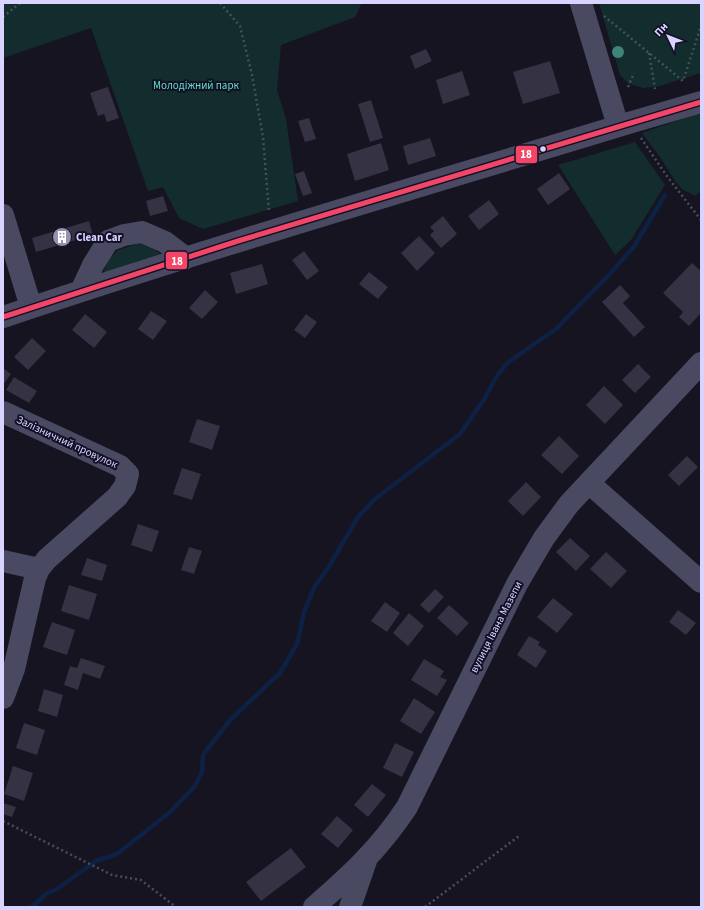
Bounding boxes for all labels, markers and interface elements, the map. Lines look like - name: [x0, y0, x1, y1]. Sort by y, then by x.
- north arrow: [648, 16, 688, 56]
- text: Пн: [651, 19, 671, 40]
- park label: Молодіжний парк: [153, 78, 239, 93]
- unlabelled marker: [538, 144, 548, 154]
- line badge: 18: [515, 145, 538, 164]
- text: 18: [520, 147, 532, 162]
- building icon: Clean Car: [51, 226, 73, 248]
- place label: Clean Car: [76, 230, 123, 245]
- line badge: 18: [165, 251, 188, 270]
- text: 18: [171, 254, 183, 269]
- street label: Залізничний провулок: [14, 412, 121, 472]
- street label: вулиця Івана Мазепи: [466, 579, 526, 675]

